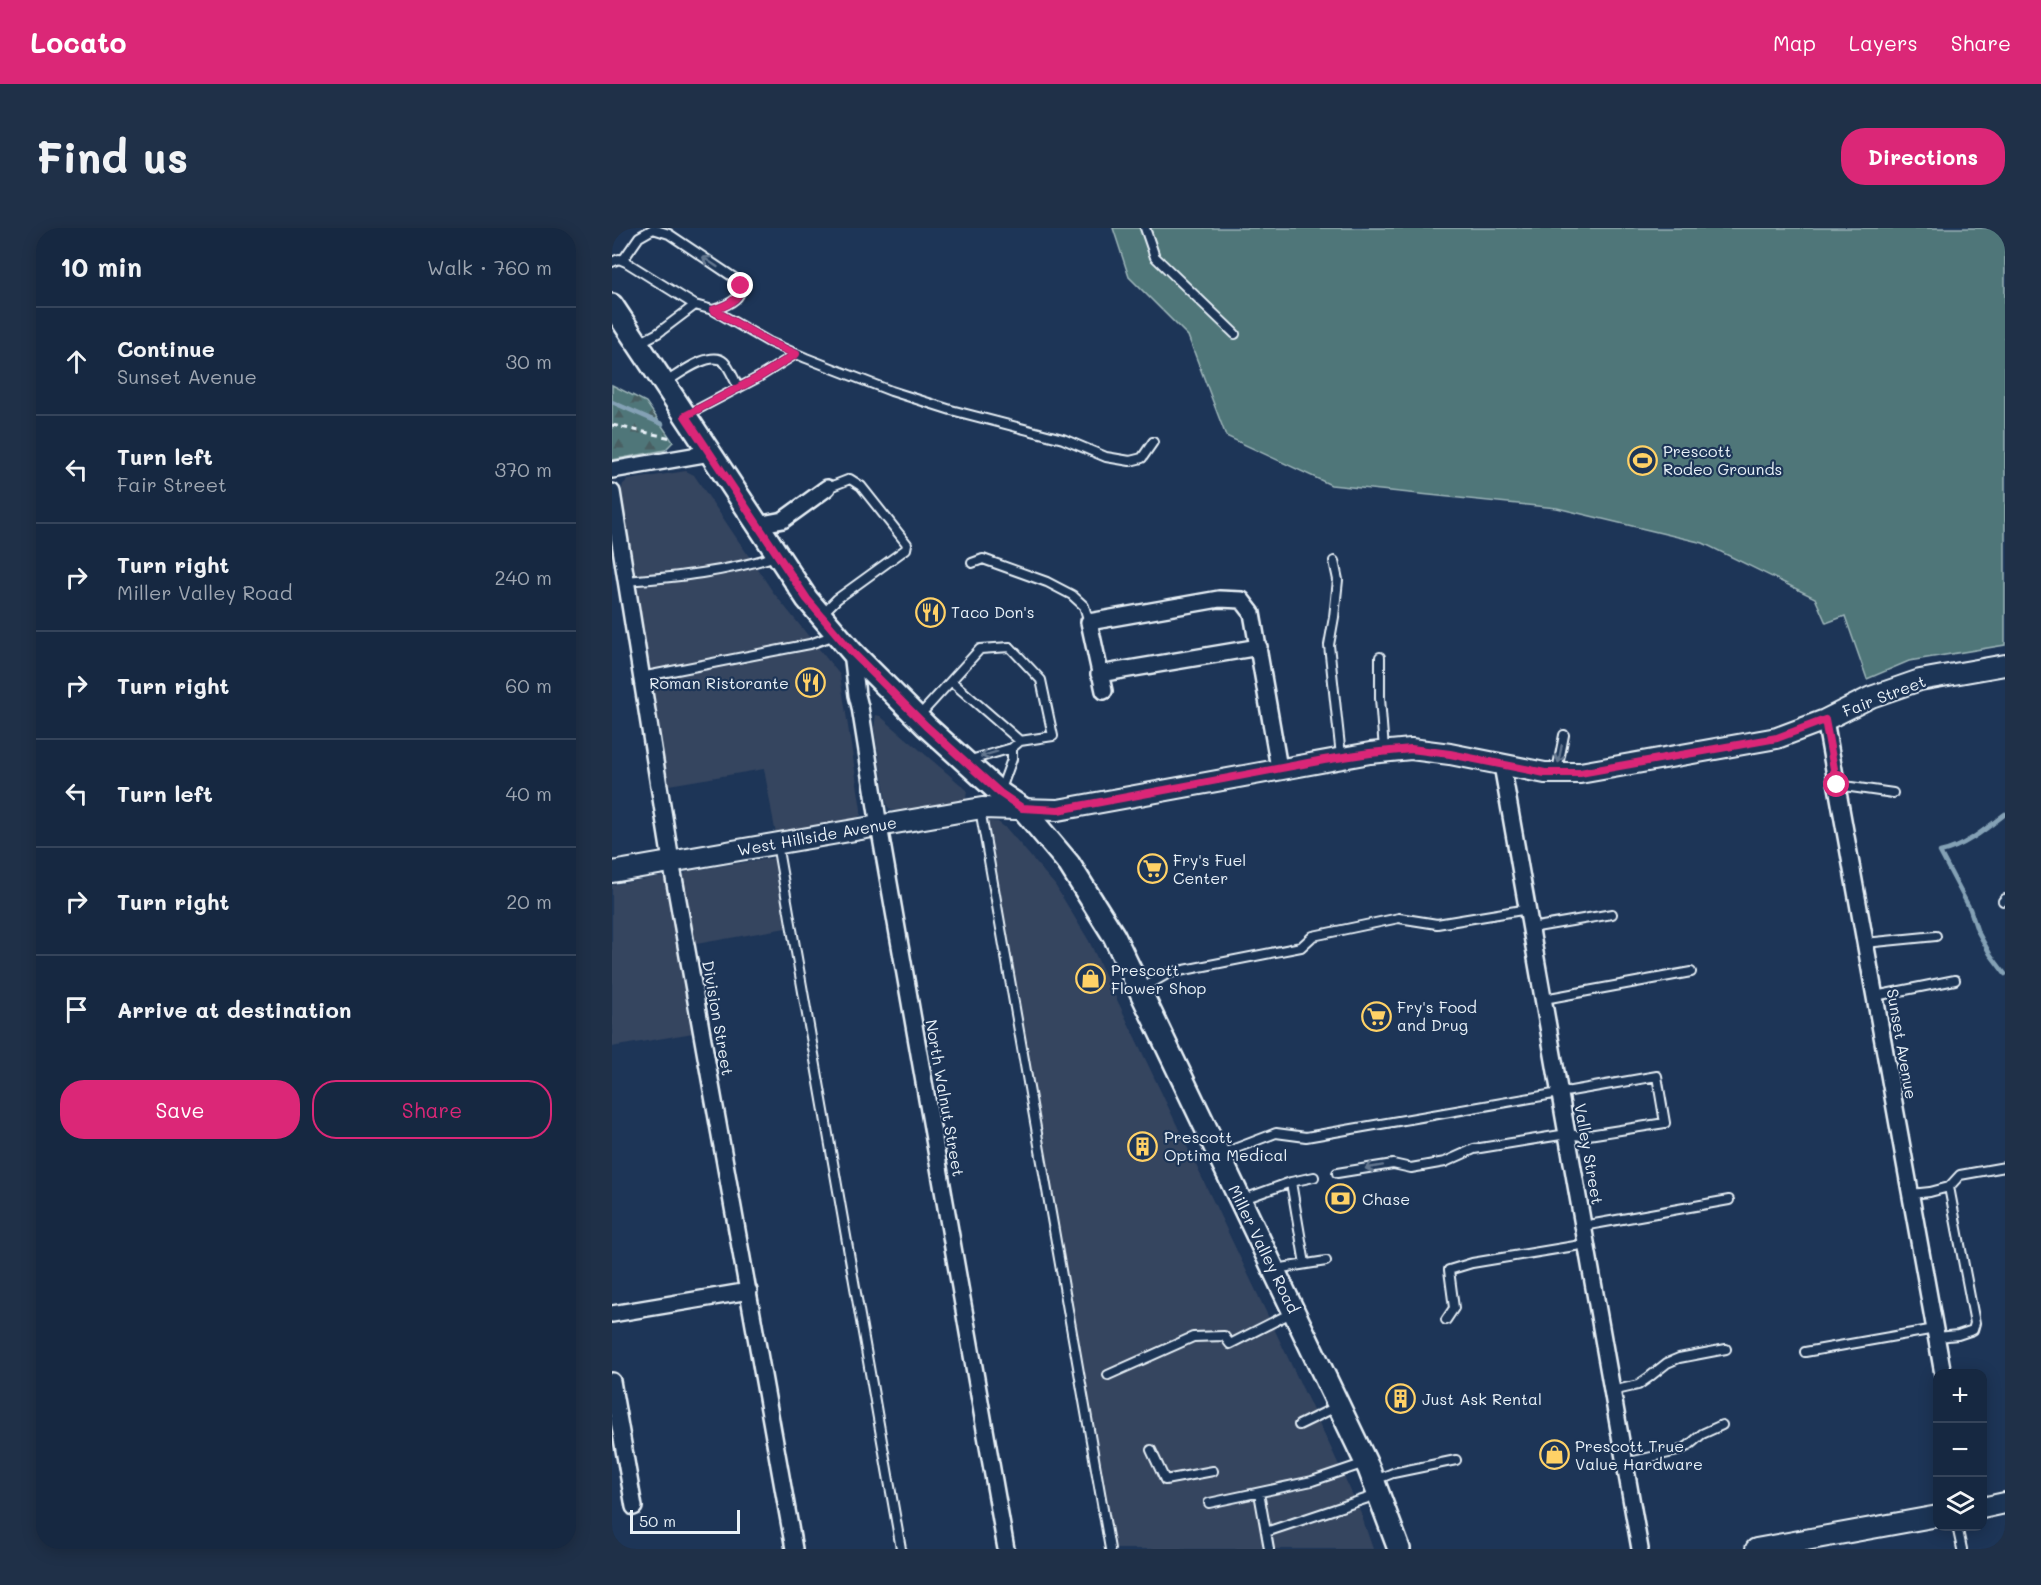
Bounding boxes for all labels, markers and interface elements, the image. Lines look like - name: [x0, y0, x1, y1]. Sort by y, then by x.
- text: Locato: [30, 24, 127, 60]
- text: Map: [1773, 29, 1816, 56]
- text: Layers: [1849, 29, 1918, 56]
- text: Share: [1951, 29, 2011, 56]
- button: Directions: [1841, 128, 2005, 185]
- text: Find us: [36, 129, 188, 184]
- text: 10 min: [60, 250, 142, 284]
- text: Walk · 760 m: [427, 254, 552, 280]
- one-way arrow: [703, 256, 719, 268]
- route end: [727, 272, 753, 298]
- text: Continue: [117, 334, 215, 363]
- icon: ahead: [60, 345, 93, 378]
- text: 30 m: [506, 348, 552, 374]
- text: Sunset Avenue: [117, 363, 257, 389]
- place label: Prescott Rodeo Grounds: [1663, 440, 1782, 479]
- text: Turn left: [117, 442, 213, 471]
- sports icon: Prescott Rodeo Grounds: [1626, 444, 1658, 476]
- icon: left: [60, 453, 93, 486]
- text: 370 m: [494, 456, 552, 482]
- text: Fair Street: [117, 471, 227, 497]
- text: Turn right: [117, 550, 229, 579]
- icon: right: [60, 561, 93, 594]
- text: 240 m: [494, 564, 552, 590]
- text: Miller Valley Road: [117, 579, 292, 605]
- restaurant icon: Taco Don's: [914, 596, 946, 628]
- place label: Taco Don's: [951, 601, 1035, 622]
- restaurant icon: Roman Ristorante: [794, 667, 826, 699]
- icon: right: [60, 669, 93, 702]
- street label: Fair Street: [1839, 670, 1929, 721]
- text: Turn right: [117, 671, 229, 700]
- text: 60 m: [505, 672, 552, 698]
- place label: Roman Ristorante: [649, 672, 789, 693]
- one-way arrow: [1554, 744, 1566, 763]
- one-way arrow: [980, 749, 999, 760]
- route start: [1823, 771, 1849, 797]
- icon: left: [60, 777, 93, 810]
- text: Turn left: [117, 779, 213, 808]
- text: 40 m: [506, 780, 552, 806]
- street label: West Hillside Avenue: [736, 811, 898, 860]
- place label: Fry's Fuel Center: [1173, 849, 1246, 888]
- supermarket icon: Fry's Fuel Center: [1136, 853, 1168, 885]
- icon: right: [60, 885, 93, 918]
- text: Turn right: [117, 887, 229, 916]
- text: 20 m: [506, 888, 552, 914]
- street label: Division Street: [698, 959, 739, 1077]
- place label: Prescott Flower Shop: [1111, 959, 1206, 998]
- shop icon: Prescott Flower Shop: [1074, 963, 1106, 995]
- street label: Sunset Avenue: [1882, 987, 1923, 1101]
- icon: arrive: [60, 993, 93, 1026]
- text: Arrive at destination: [117, 995, 352, 1024]
- place label: Fry's Food and Drug: [1397, 996, 1477, 1035]
- supermarket icon: Fry's Food and Drug: [1360, 1000, 1392, 1032]
- street label: North Walnut Street: [921, 1018, 970, 1178]
- button: Save: [60, 1080, 300, 1139]
- button: Share: [312, 1080, 552, 1139]
- street label: Valley Street: [1570, 1102, 1609, 1206]
- place label: Prescott Optima Medical: [1164, 1126, 1287, 1165]
- building icon: Prescott Optima Medical: [1127, 1130, 1159, 1162]
- one-way arrow: [1365, 1162, 1384, 1173]
- street label: Miller Valley Road: [1224, 1181, 1305, 1316]
- bank icon: Chase: [1325, 1183, 1357, 1215]
- place label: Chase: [1362, 1188, 1410, 1209]
- map controls: [1933, 1369, 1987, 1531]
- button: +: [1933, 1369, 1987, 1423]
- building icon: Just Ask Rental: [1385, 1383, 1417, 1415]
- place label: Just Ask Rental: [1422, 1388, 1542, 1409]
- button: −: [1933, 1423, 1987, 1477]
- place label: Prescott True Value Hardware: [1575, 1435, 1703, 1474]
- shop icon: Prescott True Value Hardware: [1538, 1439, 1570, 1471]
- button: layers: [1933, 1477, 1987, 1531]
- scale bar: [630, 1507, 740, 1534]
- text: 50 m: [639, 1510, 676, 1531]

